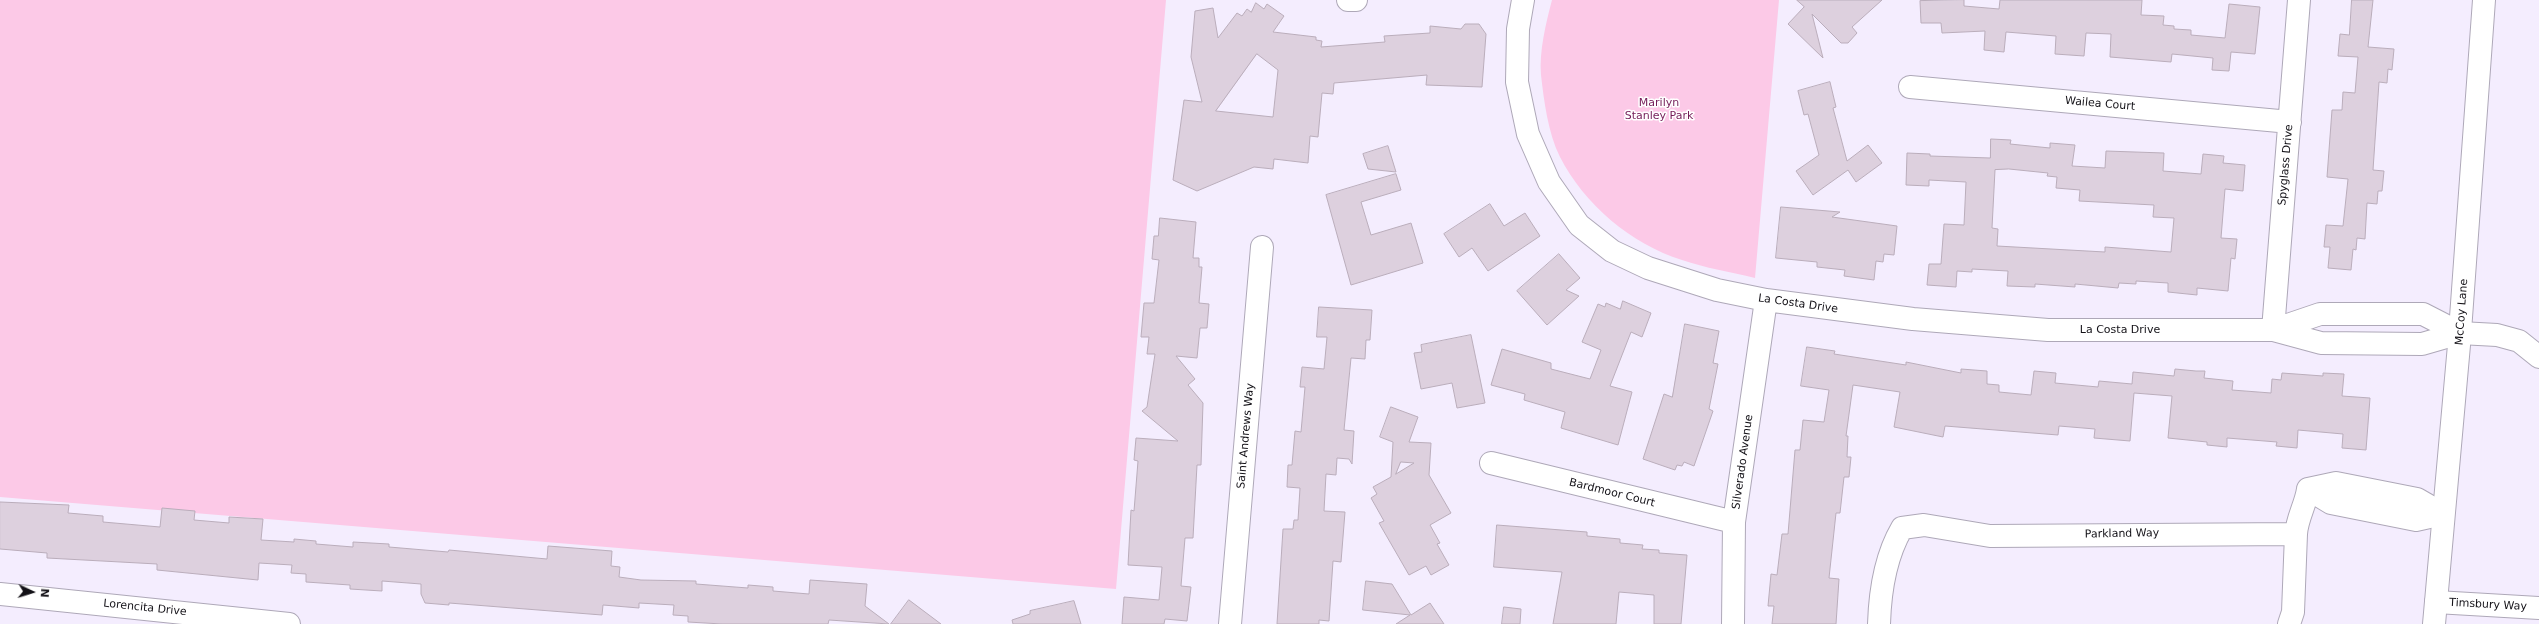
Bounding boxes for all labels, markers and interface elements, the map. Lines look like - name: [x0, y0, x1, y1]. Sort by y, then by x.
- street label: Wailea Court: [2064, 94, 2136, 114]
- park label: Marilyn Stanley Park: [1625, 96, 1693, 122]
- street label: Spyglass Drive: [2276, 124, 2296, 206]
- street label: McCoy Lane: [2453, 278, 2471, 346]
- street label: La Costa Drive: [1757, 292, 1839, 316]
- street label: La Costa Drive: [2080, 323, 2160, 337]
- street label: Saint Andrews Way: [1235, 383, 1257, 489]
- street label: Silverado Avenue: [1730, 414, 1756, 510]
- street label: Bardmoor Court: [1568, 476, 1656, 510]
- street label: Parkland Way: [2085, 527, 2159, 541]
- north arrow: [12, 572, 52, 612]
- text: N: [38, 588, 51, 598]
- street label: Timsbury Way: [2449, 596, 2527, 614]
- street label: Lorencita Drive: [103, 597, 187, 619]

